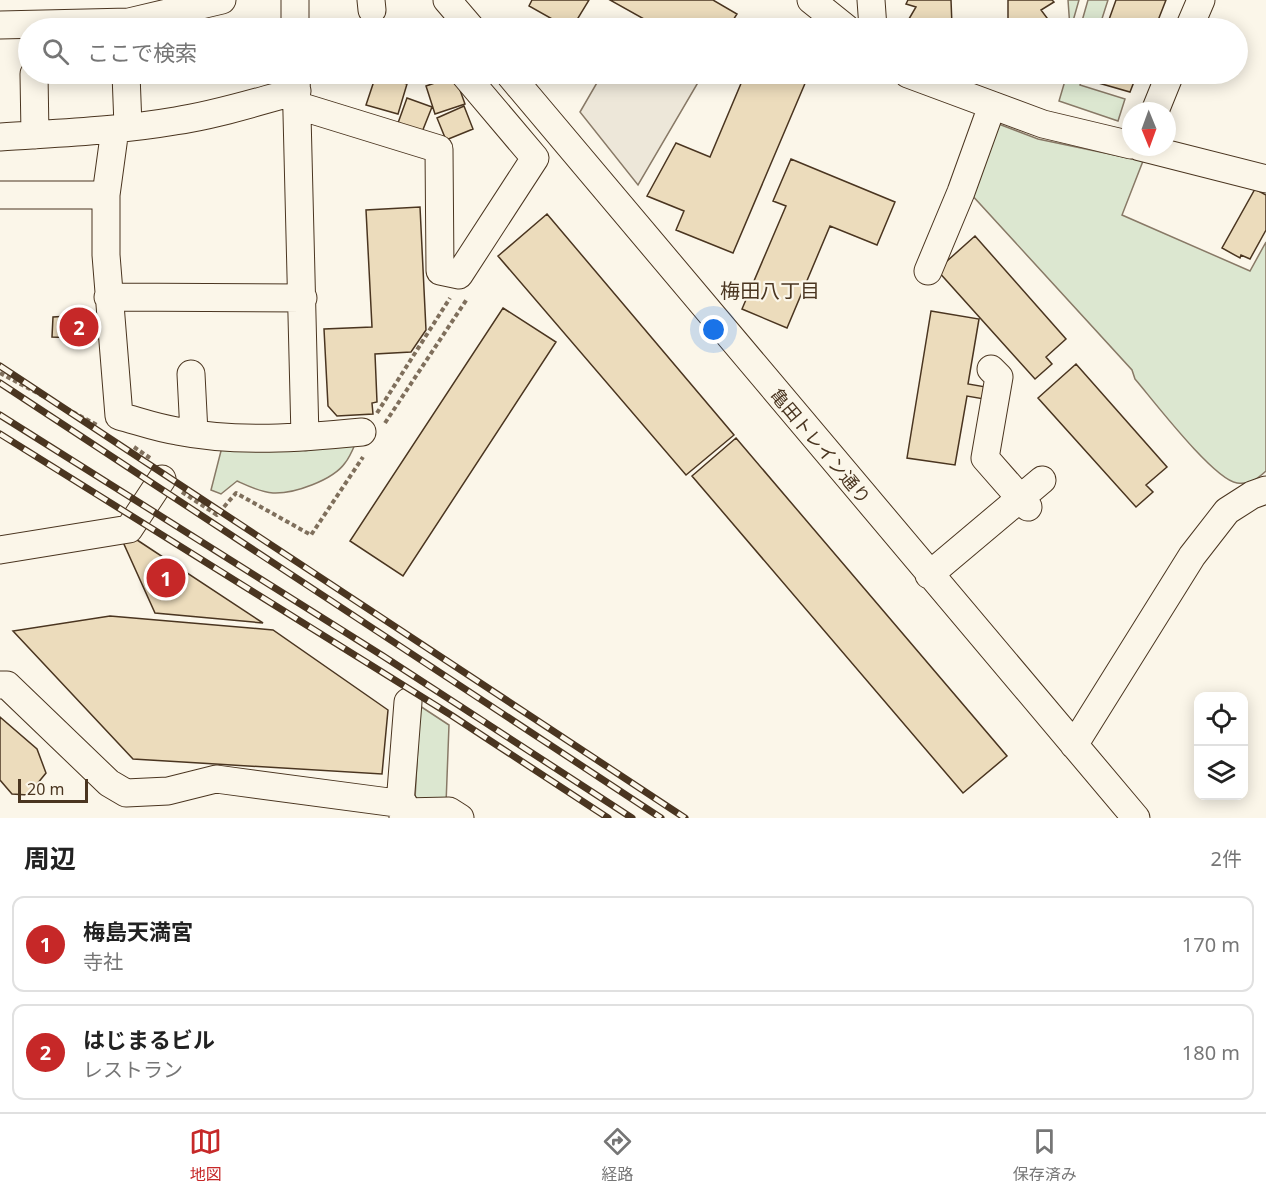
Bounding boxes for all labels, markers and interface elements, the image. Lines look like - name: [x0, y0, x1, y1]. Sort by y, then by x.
- search box: [18, 18, 1248, 84]
- icon: search: [39, 35, 72, 68]
- text: ここで検索: [87, 37, 197, 67]
- north arrow: [1122, 102, 1176, 156]
- district label: 梅田八丁目: [720, 277, 820, 304]
- pin: 2: [60, 304, 98, 350]
- your location: [699, 315, 728, 344]
- street label: 亀田トレイン通り: [766, 383, 876, 509]
- pin: 1: [146, 556, 186, 600]
- map controls: [1194, 692, 1248, 800]
- button: locate: [1194, 692, 1248, 746]
- button: layers: [1194, 746, 1248, 800]
- scale bar: [18, 776, 88, 804]
- text: 20 m: [27, 778, 64, 800]
- text: 周辺: [24, 840, 76, 876]
- text: 2件: [1211, 845, 1242, 872]
- text: 梅島天満宮: [83, 916, 193, 946]
- text: 1: [40, 931, 51, 958]
- text: 170 m: [1182, 931, 1240, 958]
- text: 寺社: [83, 948, 123, 975]
- text: はじまるビル: [83, 1024, 215, 1054]
- text: 2: [40, 1039, 51, 1066]
- text: 180 m: [1182, 1039, 1240, 1066]
- text: レストラン: [83, 1056, 183, 1083]
- tab: 地図: [189, 1125, 222, 1185]
- tab: 経路: [601, 1125, 634, 1185]
- tab: 保存済み: [1013, 1125, 1077, 1185]

